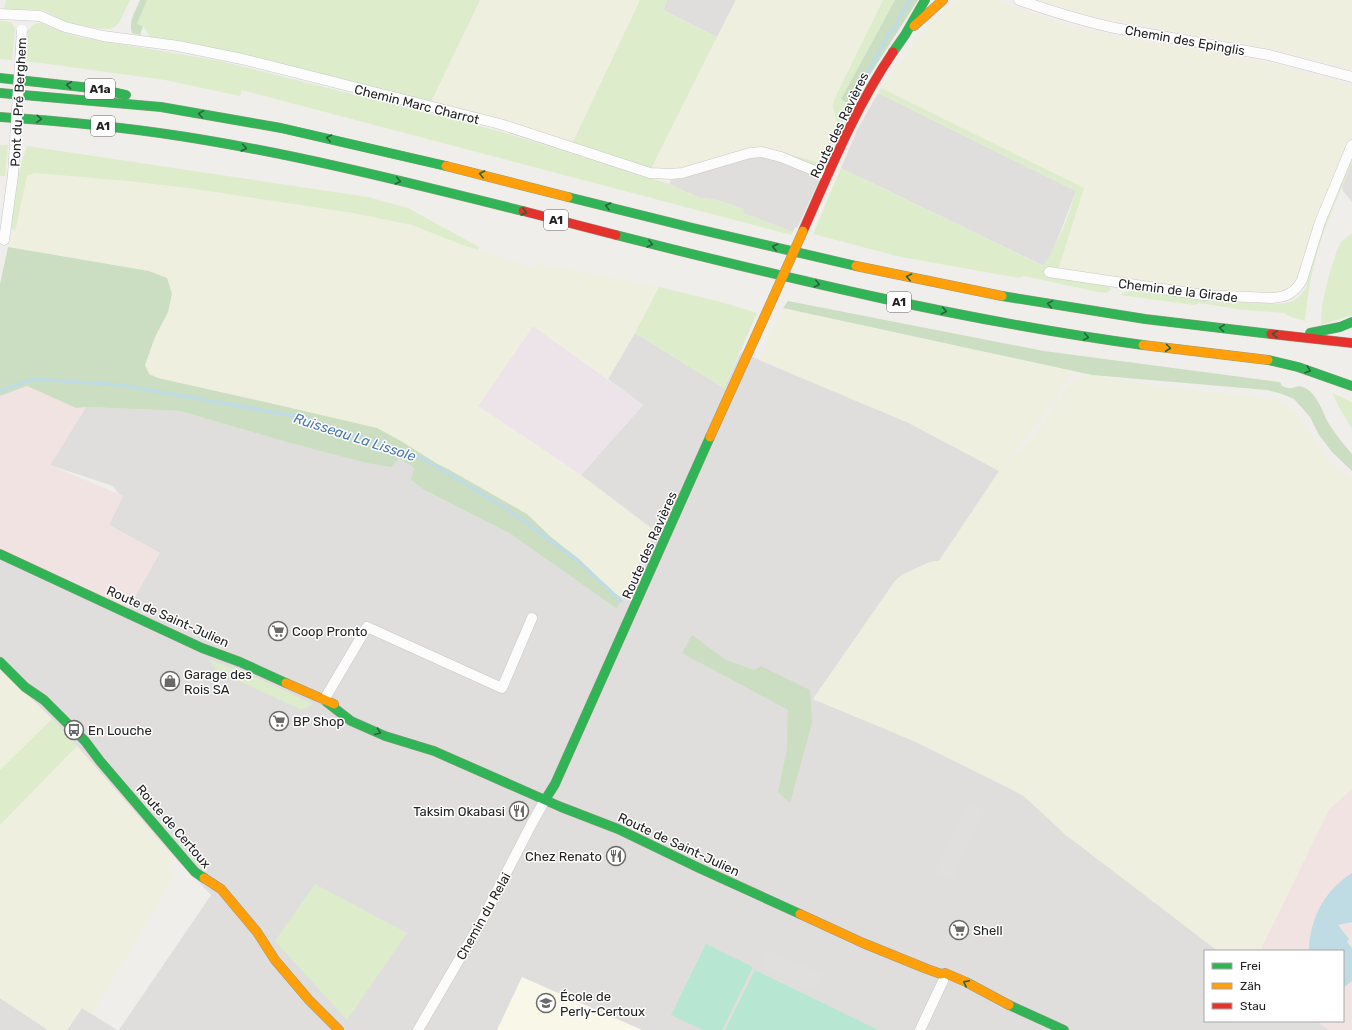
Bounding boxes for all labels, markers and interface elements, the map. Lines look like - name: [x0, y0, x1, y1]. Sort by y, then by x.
- street label: Chemin des Epinglis: [1123, 23, 1247, 60]
- street label: Pont du Pré Berghem: [8, 37, 30, 167]
- street label: Route des Ravières: [807, 69, 872, 181]
- road number: A1a: [85, 79, 115, 99]
- one-way arrow: [66, 81, 72, 90]
- street label: Chemin Marc Charrot: [353, 82, 481, 127]
- one-way arrow: [198, 111, 204, 119]
- one-way arrow: [36, 115, 42, 124]
- road number: A1: [91, 116, 115, 136]
- one-way arrow: [325, 135, 332, 143]
- one-way arrow: [241, 143, 248, 151]
- one-way arrow: [479, 171, 485, 179]
- one-way arrow: [395, 176, 401, 184]
- one-way arrow: [605, 203, 611, 211]
- one-way arrow: [520, 207, 527, 216]
- road number: A1: [544, 210, 568, 230]
- one-way arrow: [647, 239, 654, 247]
- one-way arrow: [772, 244, 778, 252]
- one-way arrow: [906, 274, 912, 282]
- street label: Chemin de la Girade: [1117, 276, 1239, 305]
- one-way arrow: [814, 279, 820, 287]
- road number: A1: [887, 292, 911, 312]
- one-way arrow: [1047, 300, 1053, 309]
- one-way arrow: [941, 306, 947, 315]
- one-way arrow: [1219, 324, 1225, 333]
- one-way arrow: [1272, 329, 1278, 338]
- one-way arrow: [1083, 332, 1089, 341]
- one-way arrow: [1165, 343, 1171, 352]
- one-way arrow: [1304, 366, 1311, 374]
- water label: Ruisseau La Lissole: [292, 410, 418, 465]
- street label: Route des Ravières: [619, 489, 680, 601]
- street label: Route de Saint-Julien: [104, 583, 231, 650]
- supermarket icon: Coop Pronto: [267, 620, 289, 642]
- place label: Coop Pronto: [292, 624, 367, 639]
- place label: Garage des Rois SA: [184, 667, 252, 697]
- shop icon: Garage des Rois SA: [159, 670, 181, 692]
- supermarket icon: BP Shop: [268, 710, 290, 732]
- place label: BP Shop: [293, 714, 344, 729]
- bus stop icon: En Louche: [63, 719, 85, 741]
- place label: En Louche: [88, 723, 152, 738]
- one-way arrow: [373, 727, 381, 735]
- street label: Route de Certoux: [133, 782, 214, 871]
- restaurant icon: Taksim Okabasi: [508, 800, 530, 822]
- place label: Taksim Okabasi: [413, 804, 505, 819]
- street label: Route de Saint-Julien: [616, 810, 742, 879]
- restaurant icon: Chez Renato: [605, 845, 627, 867]
- place label: Chez Renato: [525, 849, 602, 864]
- street label: Chemin du Relai: [453, 870, 514, 963]
- supermarket icon: Shell: [948, 919, 970, 941]
- place label: Shell: [973, 923, 1003, 938]
- legend: [1204, 950, 1344, 1022]
- text: Frei: [1240, 959, 1261, 973]
- text: Zäh: [1240, 979, 1261, 993]
- one-way arrow: [963, 980, 971, 987]
- place label: École de Perly-Certoux: [560, 989, 645, 1019]
- school or university icon: École de Perly-Certoux: [535, 992, 557, 1014]
- text: Stau: [1240, 999, 1266, 1013]

